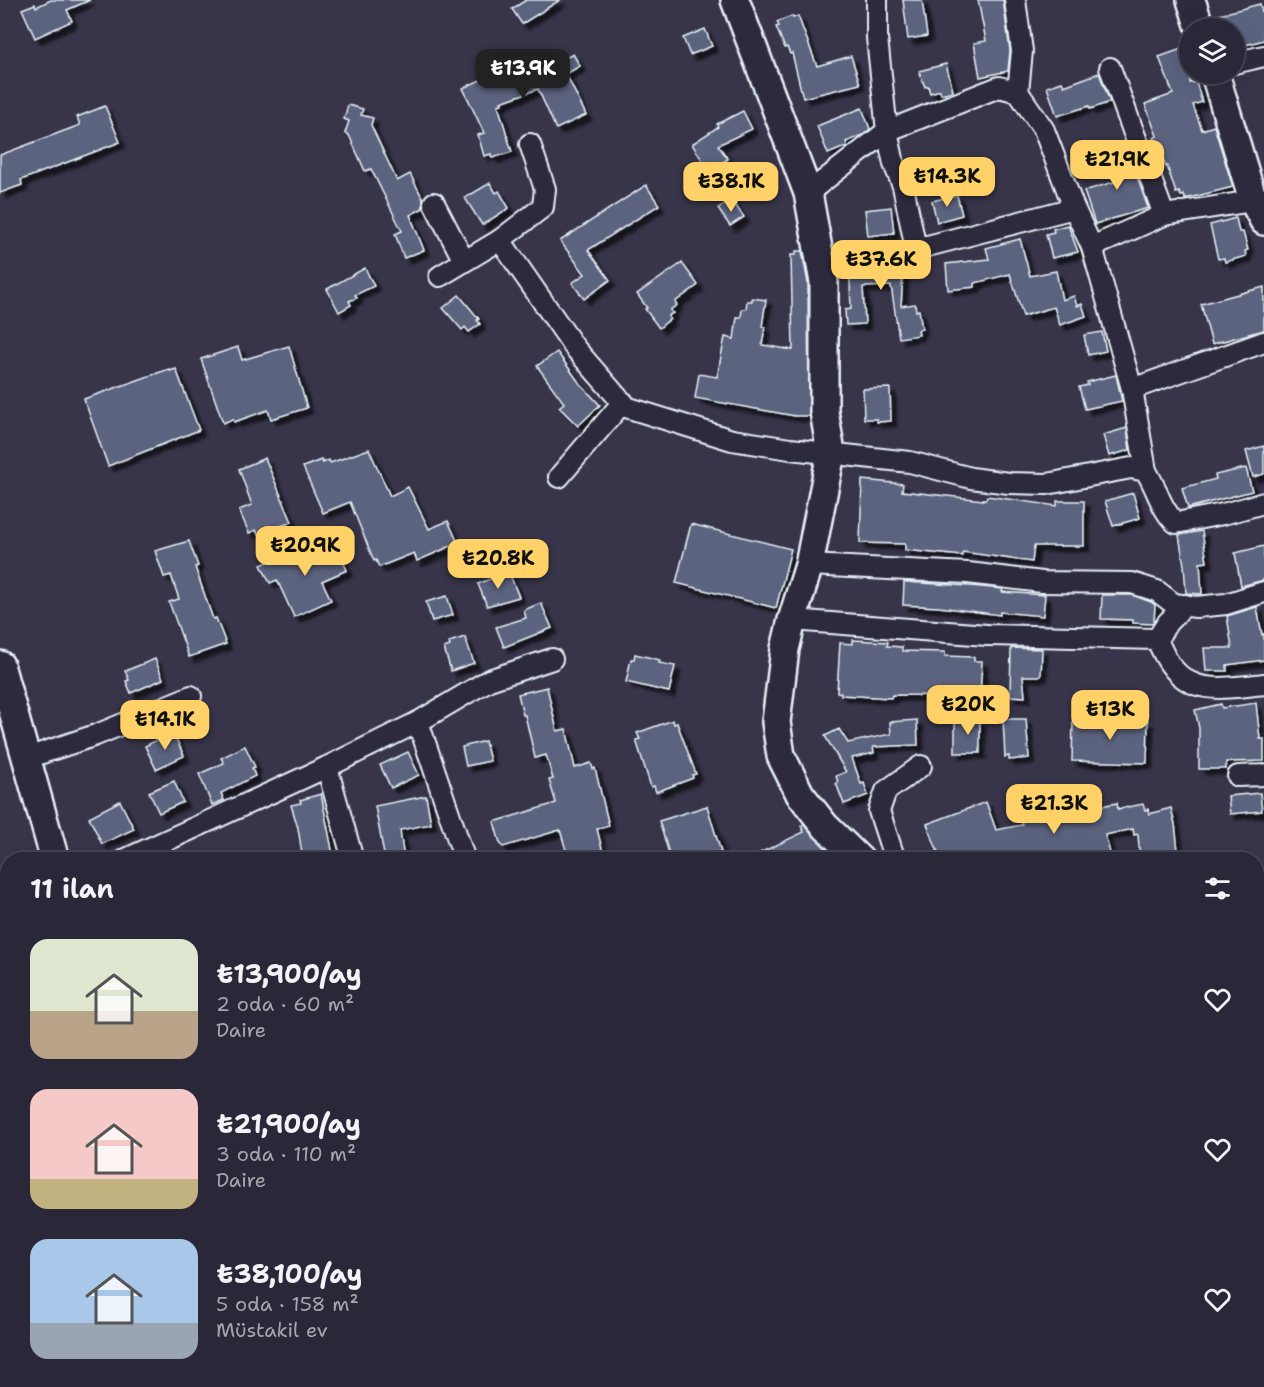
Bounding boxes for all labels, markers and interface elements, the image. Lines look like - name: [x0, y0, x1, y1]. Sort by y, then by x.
- map controls: [1179, 18, 1245, 84]
- button: layers: [1179, 18, 1245, 84]
- pin: ₺13.9K: [474, 49, 572, 100]
- text: ₺13.9K: [490, 55, 556, 81]
- pin: ₺21.9K: [1068, 140, 1166, 191]
- text: ₺21.9K: [1084, 146, 1150, 172]
- pin: ₺14.3K: [898, 157, 996, 208]
- pin: ₺38.1K: [682, 162, 780, 213]
- text: ₺14.3K: [913, 163, 981, 189]
- text: ₺38.1K: [697, 168, 765, 194]
- pin: ₺37.6K: [832, 240, 930, 291]
- text: ₺37.6K: [845, 246, 917, 272]
- pin: ₺20.9K: [256, 526, 354, 577]
- text: ₺20.9K: [270, 532, 340, 558]
- pin: ₺20.8K: [449, 539, 547, 590]
- text: ₺20.8K: [462, 545, 534, 571]
- pin: ₺20K: [932, 685, 1004, 736]
- pin: ₺13K: [1074, 690, 1146, 741]
- text: ₺20K: [941, 691, 995, 717]
- text: ₺13K: [1085, 696, 1135, 722]
- pin: ₺14.1K: [116, 700, 214, 751]
- text: ₺14.1K: [134, 706, 196, 732]
- pin: ₺21.3K: [1005, 784, 1103, 835]
- text: ₺21.3K: [1020, 790, 1088, 816]
- text: 11 ilan: [30, 871, 114, 906]
- icon: filters: [1201, 872, 1234, 905]
- text: ₺13,900/ay: [216, 956, 362, 991]
- icon: home: [78, 963, 150, 1035]
- icon: heart: [1201, 983, 1234, 1016]
- text: 2 oda · 60 m²: [216, 991, 354, 1017]
- text: Daire: [216, 1017, 266, 1043]
- text: ₺21,900/ay: [216, 1106, 361, 1141]
- icon: home: [78, 1113, 150, 1185]
- icon: heart: [1201, 1133, 1234, 1166]
- text: 3 oda · 110 m²: [216, 1141, 356, 1167]
- text: Daire: [216, 1167, 266, 1193]
- text: ₺38,100/ay: [216, 1256, 362, 1291]
- icon: home: [78, 1263, 150, 1335]
- icon: heart: [1201, 1283, 1234, 1316]
- text: 5 oda · 158 m²: [216, 1291, 359, 1317]
- text: Müstakil ev: [216, 1317, 328, 1343]

